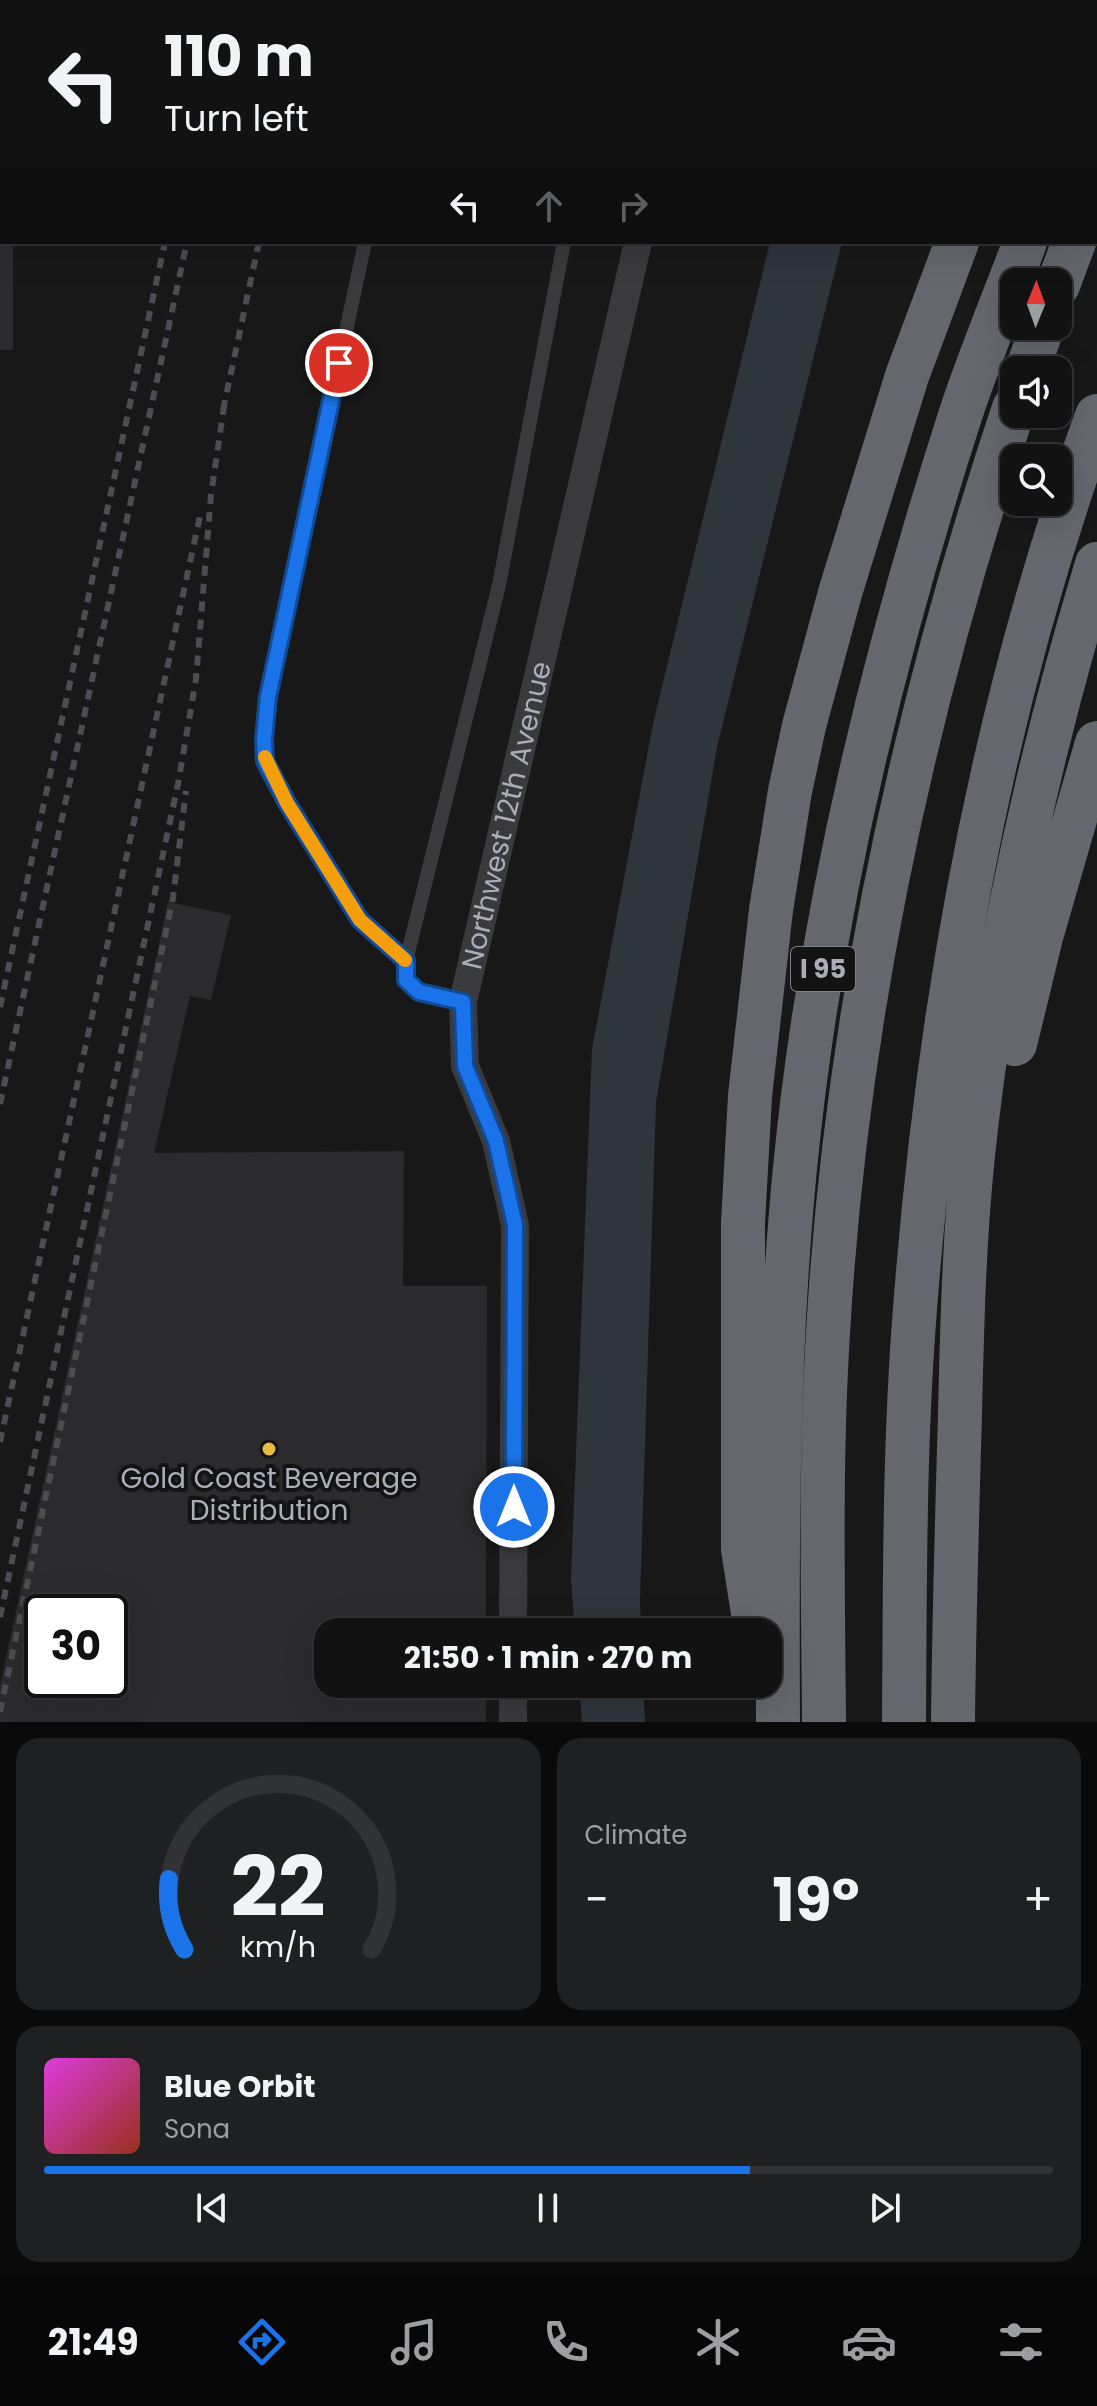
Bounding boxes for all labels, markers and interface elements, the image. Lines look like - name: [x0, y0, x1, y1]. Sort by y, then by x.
- text: 110 m: [164, 17, 314, 96]
- icon: left: [32, 32, 136, 136]
- text: Turn left: [164, 93, 309, 144]
- icon: left: [443, 184, 487, 228]
- icon: ahead: [527, 184, 571, 228]
- icon: right: [611, 184, 655, 228]
- north arrow: [1000, 268, 1072, 340]
- map controls: [1000, 268, 1072, 516]
- pin: [305, 329, 373, 397]
- icon: arrive: [317, 341, 361, 385]
- button: sound: [1000, 356, 1072, 428]
- button: search: [1000, 444, 1072, 516]
- street label: Northwest 12th Avenue: [452, 658, 561, 973]
- road number: I 95: [791, 947, 855, 991]
- marker: Gold Coast Beverage Distribution: [260, 1440, 278, 1458]
- place label: Gold Coast Beverage Distribution: [121, 1459, 418, 1530]
- position arrow: [472, 1465, 556, 1549]
- speed limit sign: 30: [24, 1594, 128, 1698]
- text: 21:50 · 1 min · 270 m: [404, 1636, 692, 1679]
- text: Climate: [585, 1817, 687, 1853]
- text: 22: [231, 1829, 326, 1945]
- text: 19°: [772, 1858, 859, 1942]
- text: −: [585, 1869, 609, 1930]
- text: +: [1023, 1869, 1053, 1930]
- text: km/h: [240, 1927, 316, 1967]
- text: Blue Orbit: [164, 2065, 316, 2108]
- text: Sona: [164, 2111, 230, 2147]
- icon: previous: [190, 2186, 234, 2230]
- icon: pause: [526, 2186, 570, 2230]
- icon: next: [863, 2186, 907, 2230]
- icon: directions: [234, 2314, 290, 2370]
- icon: music: [386, 2314, 442, 2370]
- icon: phone: [538, 2314, 594, 2370]
- icon: climate: [690, 2314, 746, 2370]
- icon: car: [841, 2314, 897, 2370]
- icon: filters: [993, 2314, 1049, 2370]
- text: 21:49: [48, 2317, 139, 2368]

